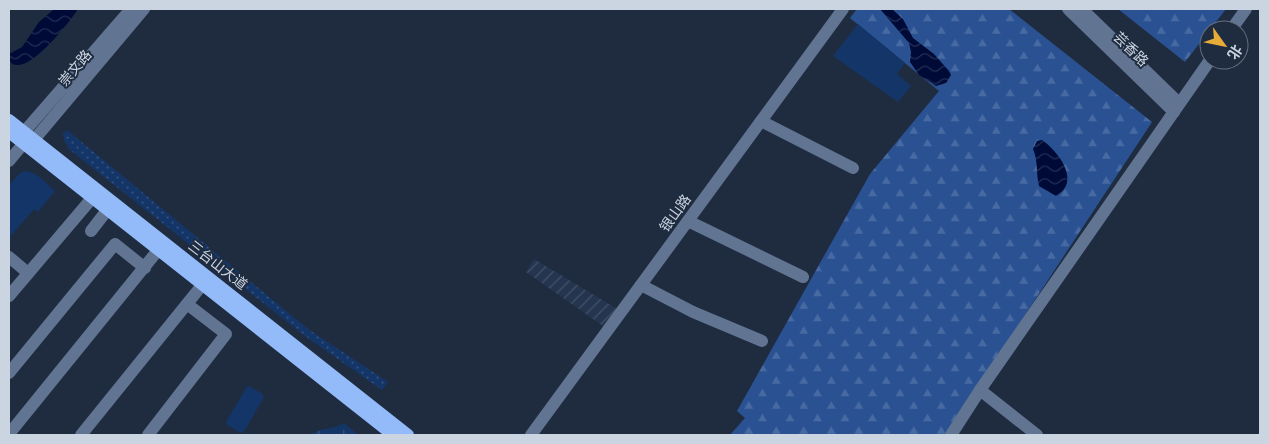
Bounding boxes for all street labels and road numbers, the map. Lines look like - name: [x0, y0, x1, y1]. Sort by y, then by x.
- street label: 芸香路: [1110, 28, 1152, 70]
- street label: 崇文路: [55, 46, 95, 90]
- street label: 银山路: [655, 191, 695, 235]
- street label: 三台山大道: [185, 236, 251, 294]

